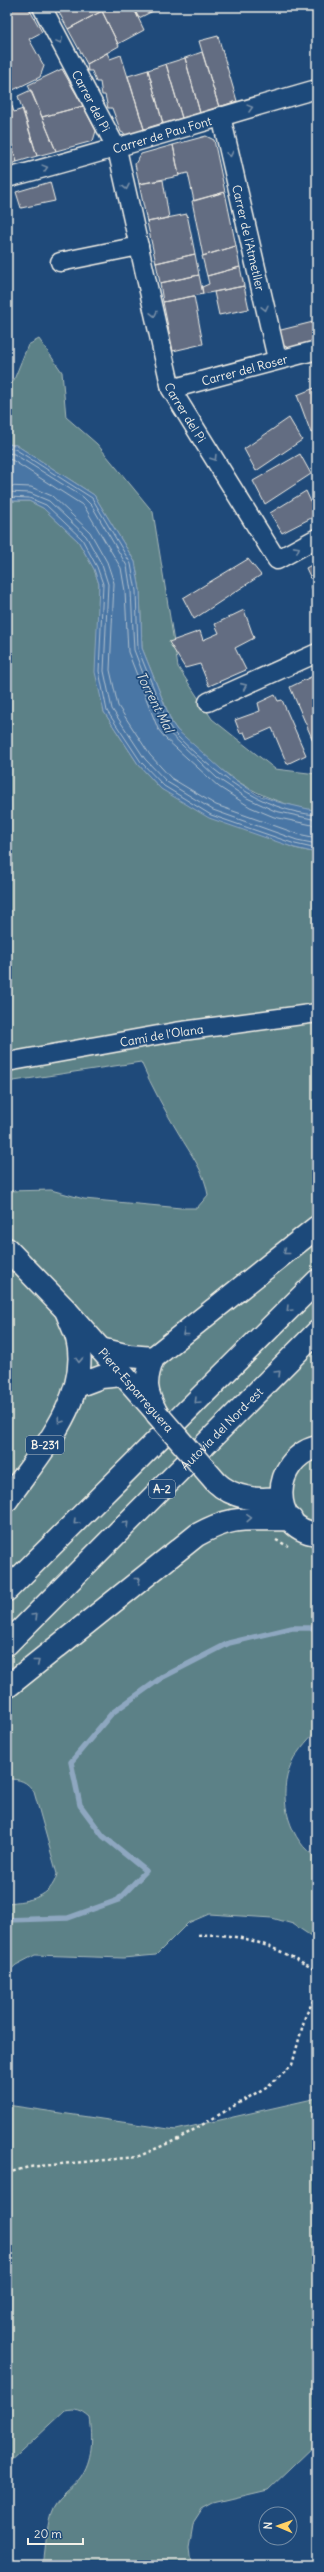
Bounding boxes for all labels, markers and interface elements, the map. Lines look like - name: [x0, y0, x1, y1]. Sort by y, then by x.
- one-way arrow: [56, 37, 63, 45]
- street label: Carrer del Pi: [69, 67, 114, 134]
- one-way arrow: [247, 104, 253, 112]
- street label: Carrer de Pau Font: [111, 113, 213, 156]
- one-way arrow: [226, 151, 234, 157]
- one-way arrow: [41, 164, 48, 173]
- street label: Carrer de l'Atmetller: [230, 183, 269, 293]
- one-way arrow: [121, 184, 129, 190]
- one-way arrow: [261, 305, 269, 311]
- one-way arrow: [150, 311, 158, 317]
- street label: Carrer del Roser: [200, 351, 289, 388]
- street label: Carrer del Pi: [162, 381, 210, 445]
- one-way arrow: [209, 454, 216, 461]
- one-way arrow: [293, 546, 300, 554]
- water label: Torrent Mal: [132, 669, 179, 737]
- one-way arrow: [240, 683, 247, 691]
- street label: Camí de l'Olana: [119, 1021, 205, 1049]
- one-way arrow: [284, 1247, 291, 1254]
- one-way arrow: [287, 1304, 294, 1312]
- one-way arrow: [182, 1328, 189, 1335]
- street label: Piera-Esparreguera: [95, 1345, 177, 1435]
- one-way arrow: [75, 1357, 83, 1363]
- one-way arrow: [273, 1370, 281, 1378]
- street label: Autovia del Nord-est: [177, 1384, 266, 1473]
- one-way arrow: [195, 1396, 202, 1404]
- one-way arrow: [58, 1417, 65, 1424]
- road number: B-231: [26, 1436, 64, 1454]
- road number: A-2: [149, 1480, 175, 1498]
- one-way arrow: [246, 1514, 252, 1522]
- one-way arrow: [73, 1517, 81, 1525]
- one-way arrow: [122, 1521, 129, 1529]
- one-way arrow: [134, 1578, 141, 1585]
- one-way arrow: [30, 1613, 38, 1621]
- one-way arrow: [33, 1660, 40, 1667]
- north arrow: [258, 2506, 298, 2546]
- scale bar: [28, 2520, 83, 2546]
- text: N: [261, 2522, 275, 2530]
- text: 20 m: [34, 2526, 62, 2541]

